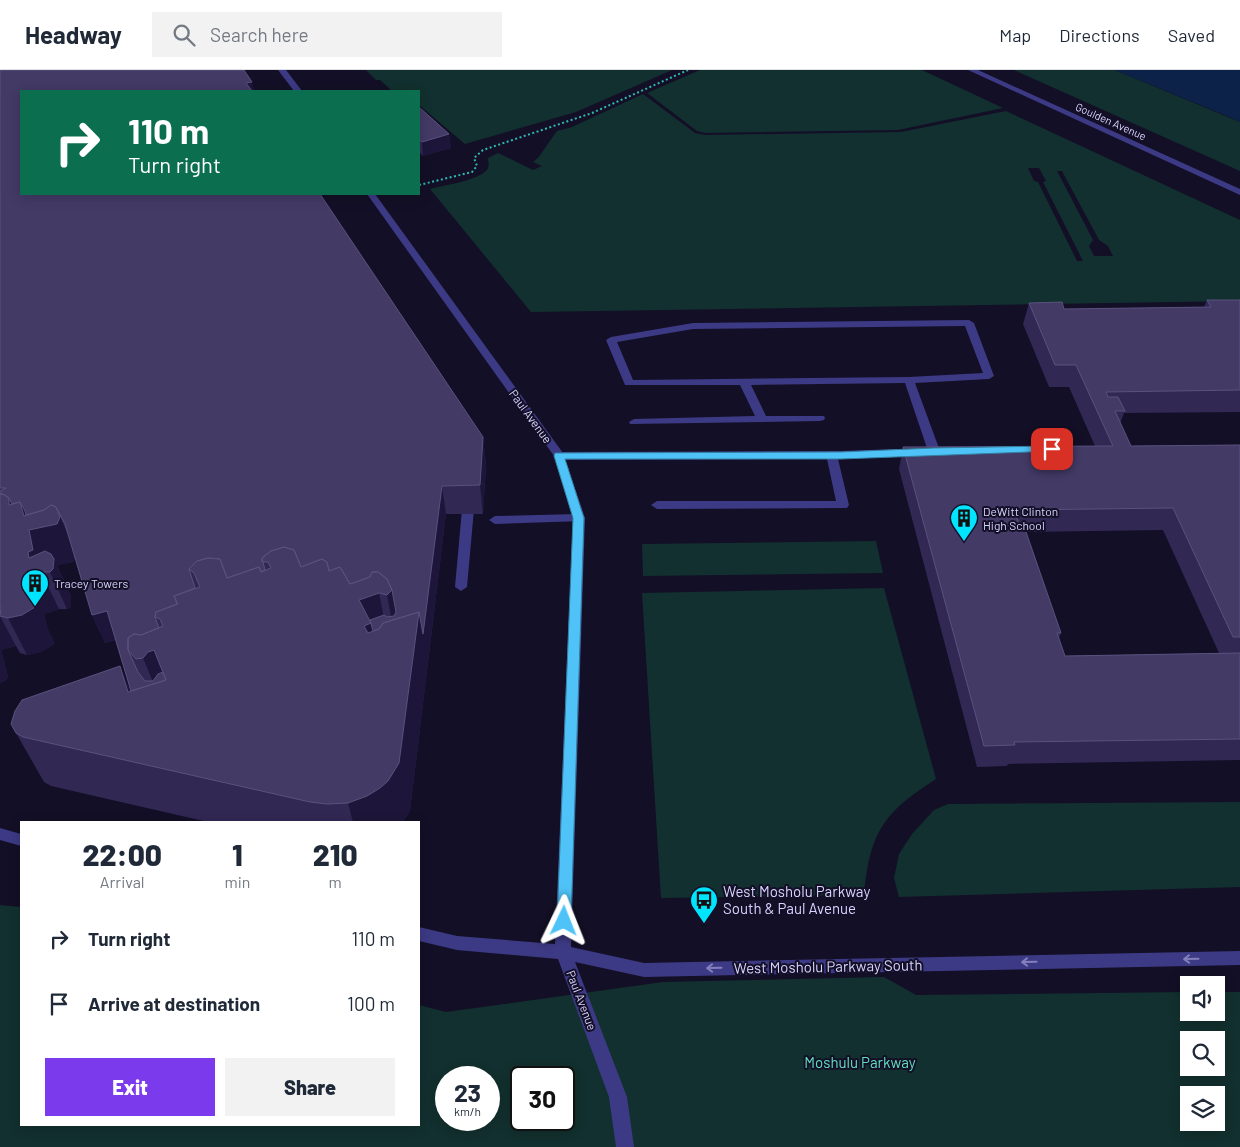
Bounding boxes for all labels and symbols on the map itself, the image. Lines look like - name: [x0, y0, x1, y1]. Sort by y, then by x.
- street label: Goulden Avenue: [1074, 100, 1149, 142]
- street label: Paul Avenue: [507, 386, 555, 446]
- pin: [1031, 428, 1073, 470]
- building icon: DeWitt Clinton High School: [949, 503, 979, 542]
- place label: DeWitt Clinton High School: [983, 504, 1058, 532]
- building icon: Tracey Towers: [20, 568, 50, 607]
- place label: Tracey Towers: [54, 576, 129, 590]
- place label: West Mosholu Parkway South & Paul Avenue: [723, 882, 870, 917]
- bus stop icon: West Mosholu Parkway South & Paul Avenue: [689, 885, 719, 924]
- position arrow: [537, 894, 589, 946]
- one-way arrow: [1184, 954, 1200, 964]
- street label: West Mosholu Parkway South: [733, 955, 923, 977]
- one-way arrow: [1021, 957, 1038, 967]
- one-way arrow: [706, 963, 722, 973]
- street label: Paul Avenue: [564, 968, 600, 1032]
- park label: Moshulu Parkway: [804, 1053, 916, 1071]
- speed limit sign: 30: [510, 1066, 575, 1131]

